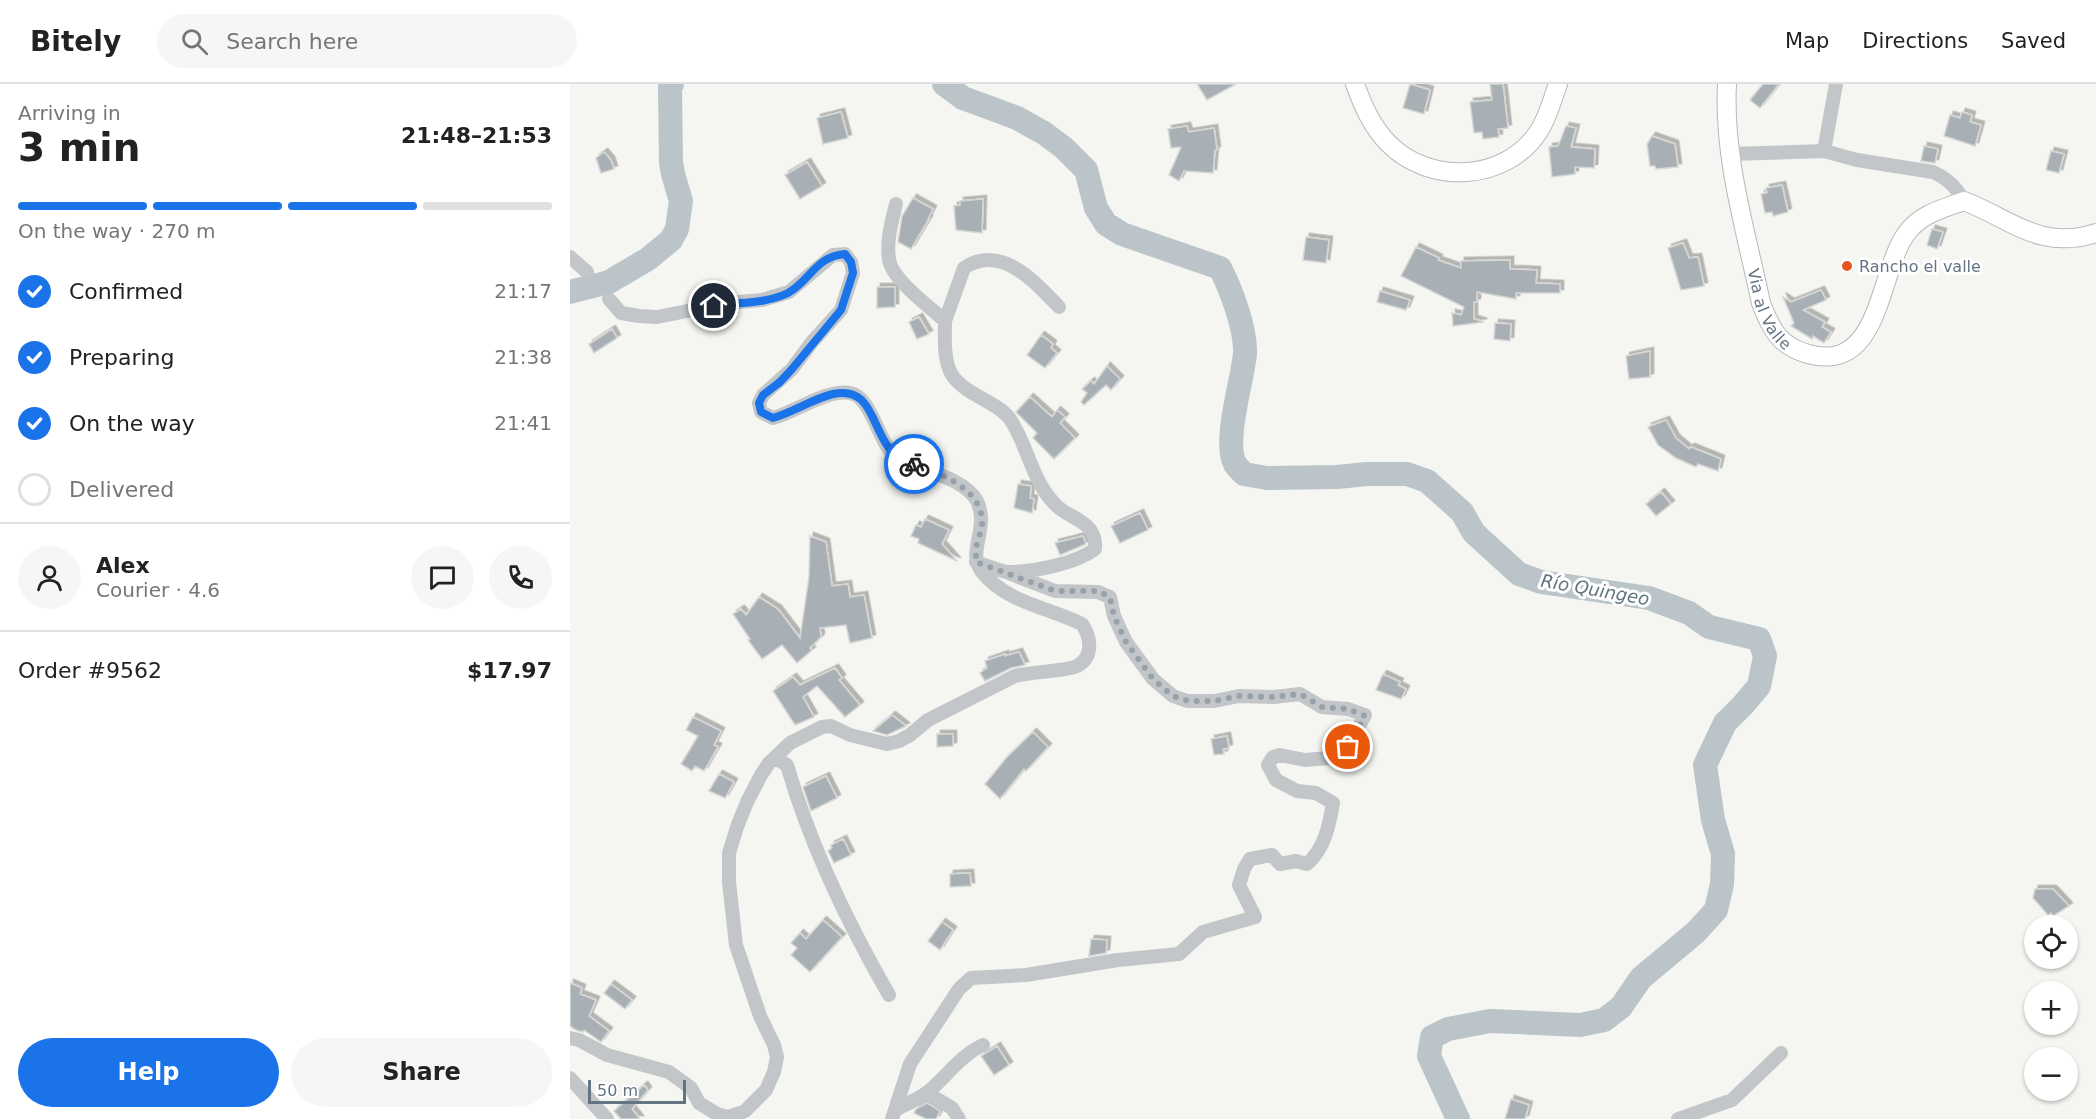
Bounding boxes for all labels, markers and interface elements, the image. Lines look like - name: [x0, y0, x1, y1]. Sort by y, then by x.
- search box: [157, 14, 577, 68]
- text: Bitely: [30, 25, 121, 58]
- icon: search: [178, 25, 211, 58]
- text: Search here: [226, 29, 358, 54]
- text: Map: [1785, 29, 1829, 53]
- text: Directions: [1862, 29, 1968, 53]
- text: Saved: [2001, 29, 2066, 53]
- text: Arriving in: [18, 101, 121, 125]
- text: 21:48–21:53: [401, 123, 552, 148]
- text: 3 min: [18, 125, 140, 170]
- text: On the way · 270 m: [18, 219, 216, 243]
- place label: Rancho el valle: [1859, 257, 1981, 276]
- marker: Rancho el valle: [1840, 259, 1854, 273]
- street label: Via al Valle: [1744, 267, 1795, 354]
- icon: check: [18, 275, 51, 308]
- text: Confirmed: [69, 279, 183, 304]
- text: 21:17: [494, 279, 552, 303]
- pin: [688, 280, 739, 331]
- icon: home: [697, 289, 730, 322]
- icon: check: [18, 341, 51, 374]
- text: Preparing: [69, 345, 175, 370]
- text: 21:38: [494, 345, 552, 369]
- icon: check: [18, 407, 51, 440]
- text: On the way: [69, 411, 195, 436]
- text: 21:41: [494, 411, 552, 435]
- courier: [884, 434, 944, 494]
- icon: bike: [898, 448, 931, 481]
- text: Delivered: [69, 477, 174, 502]
- button: person: [18, 546, 81, 609]
- button: chat: [411, 546, 474, 609]
- button: phone: [489, 546, 552, 609]
- text: Alex: [96, 553, 150, 578]
- water label: Río Quingeo: [1539, 570, 1651, 609]
- text: Courier · 4.6: [96, 578, 220, 602]
- text: Order #9562: [18, 658, 162, 683]
- text: $17.97: [467, 658, 552, 683]
- pin: [1322, 721, 1373, 772]
- icon: bag: [1331, 730, 1364, 763]
- map controls: [2024, 915, 2078, 1101]
- button: locate: [2024, 915, 2078, 969]
- button: +: [2024, 981, 2078, 1035]
- button: Help: [18, 1038, 279, 1107]
- button: Share: [291, 1038, 552, 1107]
- button: −: [2024, 1047, 2078, 1101]
- scale bar: [588, 1077, 686, 1104]
- text: 50 m: [597, 1081, 638, 1100]

